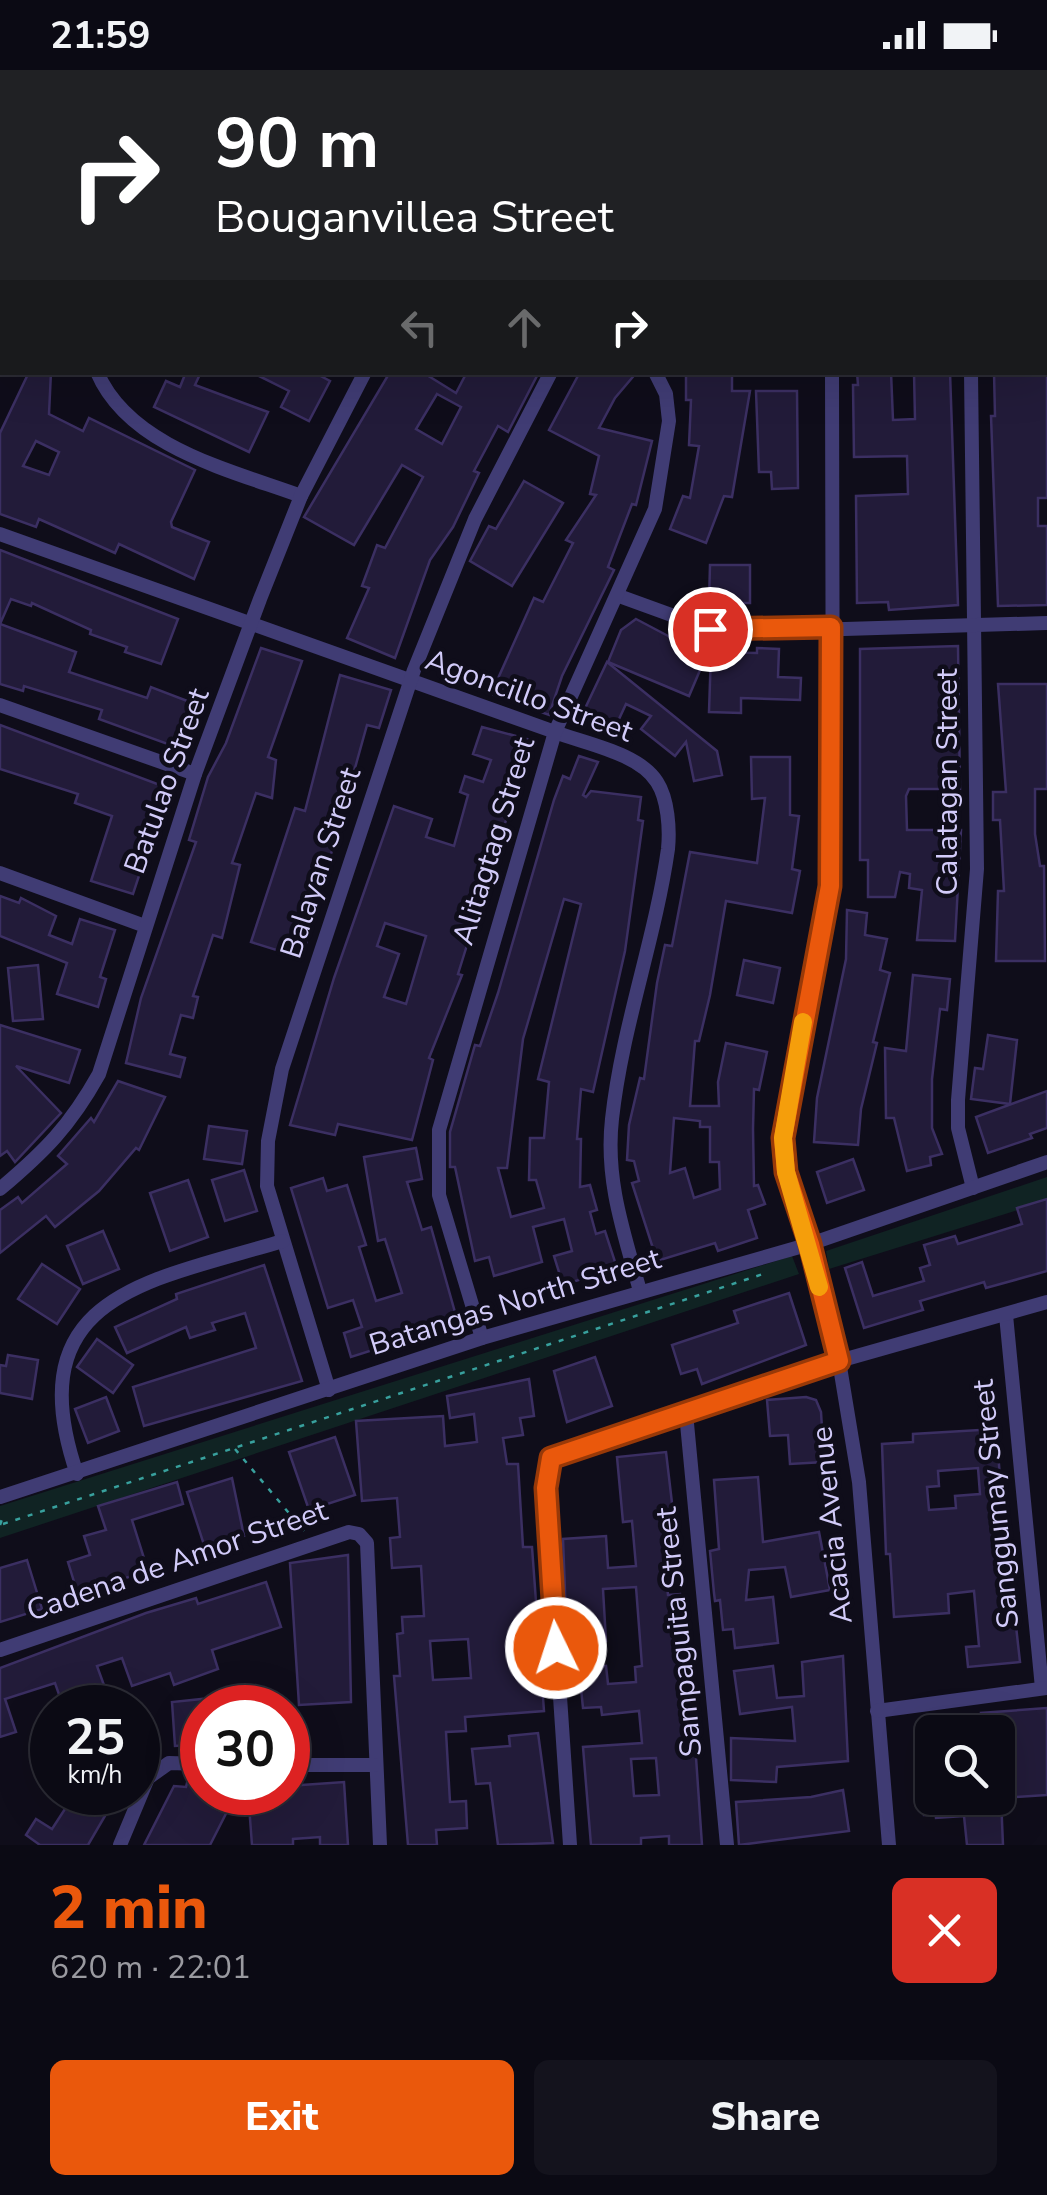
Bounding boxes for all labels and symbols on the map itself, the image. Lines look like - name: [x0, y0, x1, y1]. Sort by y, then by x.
- pin: [668, 587, 753, 672]
- street label: Agoncillo Street: [420, 640, 639, 753]
- street label: Calatagan Street: [927, 668, 968, 895]
- street label: Batulao Street: [114, 682, 220, 879]
- street label: Alitagtag Street: [443, 732, 545, 950]
- street label: Balayan Street: [271, 762, 371, 964]
- street label: Batangas North Street: [364, 1238, 666, 1366]
- street label: Sanggumay Street: [963, 1377, 1029, 1630]
- street label: Acacia Avenue: [801, 1424, 863, 1626]
- street label: Cadena de Amor Street: [21, 1490, 333, 1632]
- street label: Sampaguita Street: [645, 1505, 712, 1759]
- position arrow: [504, 1596, 608, 1700]
- speed limit sign: 30: [180, 1685, 310, 1815]

